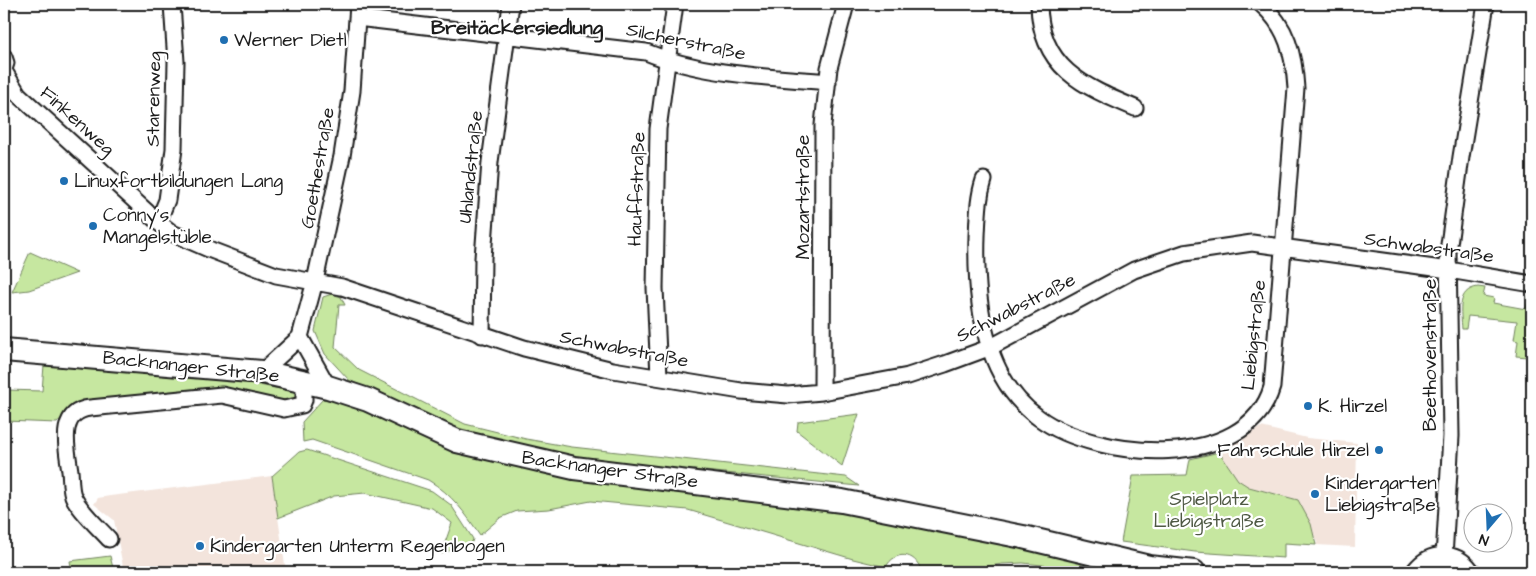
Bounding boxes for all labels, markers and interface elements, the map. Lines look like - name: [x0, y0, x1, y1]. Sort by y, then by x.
- district label: Breitäckersiedlung: [431, 14, 604, 43]
- street label: Silcherstraße: [624, 16, 748, 68]
- place label: Werner Dietl: [234, 27, 347, 54]
- marker: Werner Dietl: [218, 34, 230, 46]
- street label: Starenweg: [140, 51, 169, 147]
- street label: Finkenweg: [33, 80, 121, 163]
- street label: Goethestraße: [294, 105, 342, 231]
- street label: Uhlandstraße: [452, 109, 490, 225]
- street label: Hauffstraße: [622, 131, 652, 247]
- street label: Mozartstraße: [790, 135, 817, 259]
- place label: Linuxfortbildungen Lang: [74, 168, 283, 196]
- marker: Linuxfortbildungen Lang: [58, 175, 70, 187]
- place label: Conny's Mangelstüble: [103, 202, 212, 252]
- marker: Conny's Mangelstüble: [87, 220, 99, 232]
- street label: Schwabstraße: [1363, 226, 1495, 270]
- street label: Schwabstraße: [952, 266, 1080, 350]
- street label: Liebigstraße: [1235, 278, 1274, 392]
- street label: Beethovenstraße: [1417, 279, 1444, 431]
- street label: Schwabstraße: [557, 323, 691, 375]
- street label: Backnanger Straße: [101, 344, 281, 391]
- place label: K. Hirzel: [1318, 393, 1387, 420]
- marker: K. Hirzel: [1302, 400, 1314, 412]
- place label: Fahrschule Hirzel: [1217, 437, 1369, 464]
- street label: Backnanger Straße: [520, 444, 700, 497]
- marker: Fahrschule Hirzel: [1373, 444, 1385, 456]
- place label: Kindergarten Liebigstraße: [1325, 470, 1437, 520]
- park label: Spielplatz Liebigstraße: [1154, 486, 1264, 536]
- marker: Kindergarten Liebigstraße: [1309, 488, 1321, 500]
- north arrow: [1464, 504, 1514, 554]
- text: N: [1476, 528, 1492, 550]
- place label: Kindergarten Unterm Regenbogen: [210, 533, 505, 561]
- marker: Kindergarten Unterm Regenbogen: [194, 540, 206, 552]

